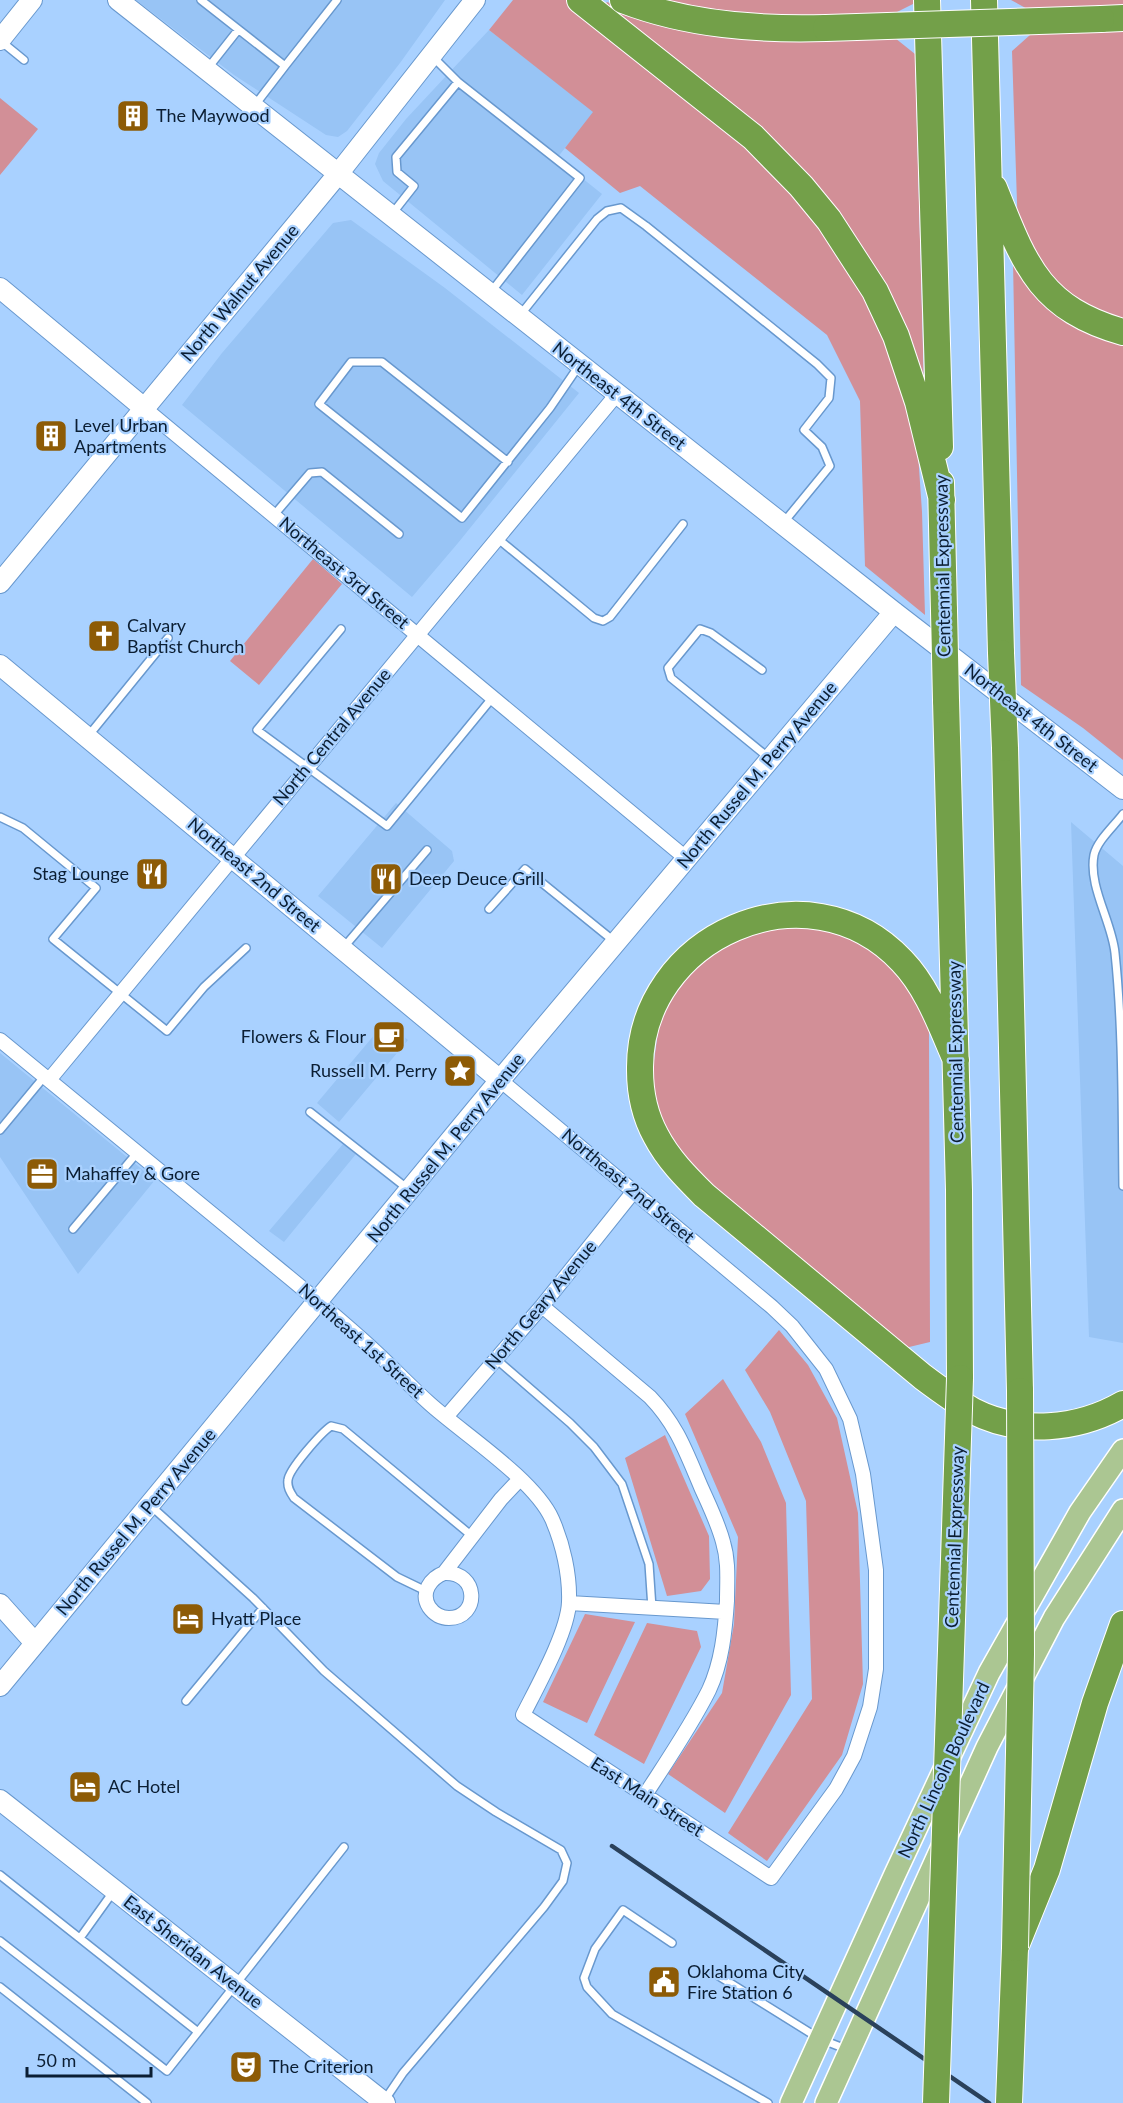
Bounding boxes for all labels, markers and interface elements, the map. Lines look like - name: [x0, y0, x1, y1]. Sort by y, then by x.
- building icon: The Maywood: [115, 98, 151, 134]
- place label: The Maywood: [156, 104, 270, 126]
- street label: North Walnut Avenue: [176, 219, 303, 365]
- street label: Northeast 4th Street: [549, 336, 691, 454]
- place label: Level Urban Apartments: [74, 414, 168, 457]
- building icon: Level Urban Apartments: [33, 418, 69, 454]
- street label: Centennial Expressway: [929, 474, 955, 657]
- street label: Northeast 3rd Street: [275, 512, 414, 633]
- place label: Calvary Baptist Church: [127, 614, 244, 657]
- church icon: Calvary Baptist Church: [86, 618, 122, 654]
- street label: Northeast 4th Street: [961, 658, 1103, 776]
- street label: North Central Avenue: [267, 663, 395, 809]
- street label: North Russel M. Perry Avenue: [672, 676, 841, 872]
- street label: Northeast 2nd Street: [184, 812, 326, 937]
- restaurant icon: Stag Lounge: [134, 856, 170, 892]
- restaurant icon: Deep Deuce Grill: [368, 861, 404, 897]
- place label: Stag Lounge: [33, 862, 129, 884]
- place label: Deep Deuce Grill: [409, 867, 544, 889]
- street label: Centennial Expressway: [942, 960, 968, 1143]
- cafe icon: Flowers & Flour: [371, 1019, 407, 1055]
- place label: Flowers & Flour: [241, 1025, 366, 1047]
- street label: North Russel M. Perry Avenue: [362, 1048, 528, 1246]
- place icon: Russell M. Perry: [442, 1053, 478, 1089]
- place label: Russell M. Perry: [310, 1059, 438, 1081]
- street label: Northeast 2nd Street: [558, 1123, 700, 1248]
- office icon: Mahaffey & Gore: [24, 1156, 60, 1192]
- place label: Mahaffey & Gore: [65, 1162, 200, 1184]
- street label: North Geary Avenue: [480, 1235, 601, 1373]
- street label: Northeast 1st Street: [295, 1278, 429, 1403]
- street label: North Russel M. Perry Avenue: [51, 1423, 220, 1619]
- street label: Centennial Expressway: [940, 1445, 968, 1628]
- hotel icon: Hyatt Place: [170, 1601, 206, 1637]
- place label: Hyatt Place: [211, 1607, 301, 1629]
- street label: North Lincoln Boulevard: [893, 1678, 994, 1861]
- street label: East Main Street: [587, 1752, 708, 1841]
- hotel icon: AC Hotel: [67, 1769, 103, 1805]
- place label: AC Hotel: [108, 1775, 180, 1797]
- street label: East Sheridan Avenue: [120, 1890, 268, 2012]
- place label: Oklahoma City Fire Station 6: [687, 1960, 805, 2003]
- public building icon: Oklahoma City Fire Station 6: [646, 1964, 682, 2000]
- scale bar: [27, 2040, 152, 2078]
- text: 50 m: [36, 2049, 76, 2071]
- theatre icon: The Criterion: [228, 2049, 264, 2085]
- place label: The Criterion: [269, 2055, 374, 2077]

